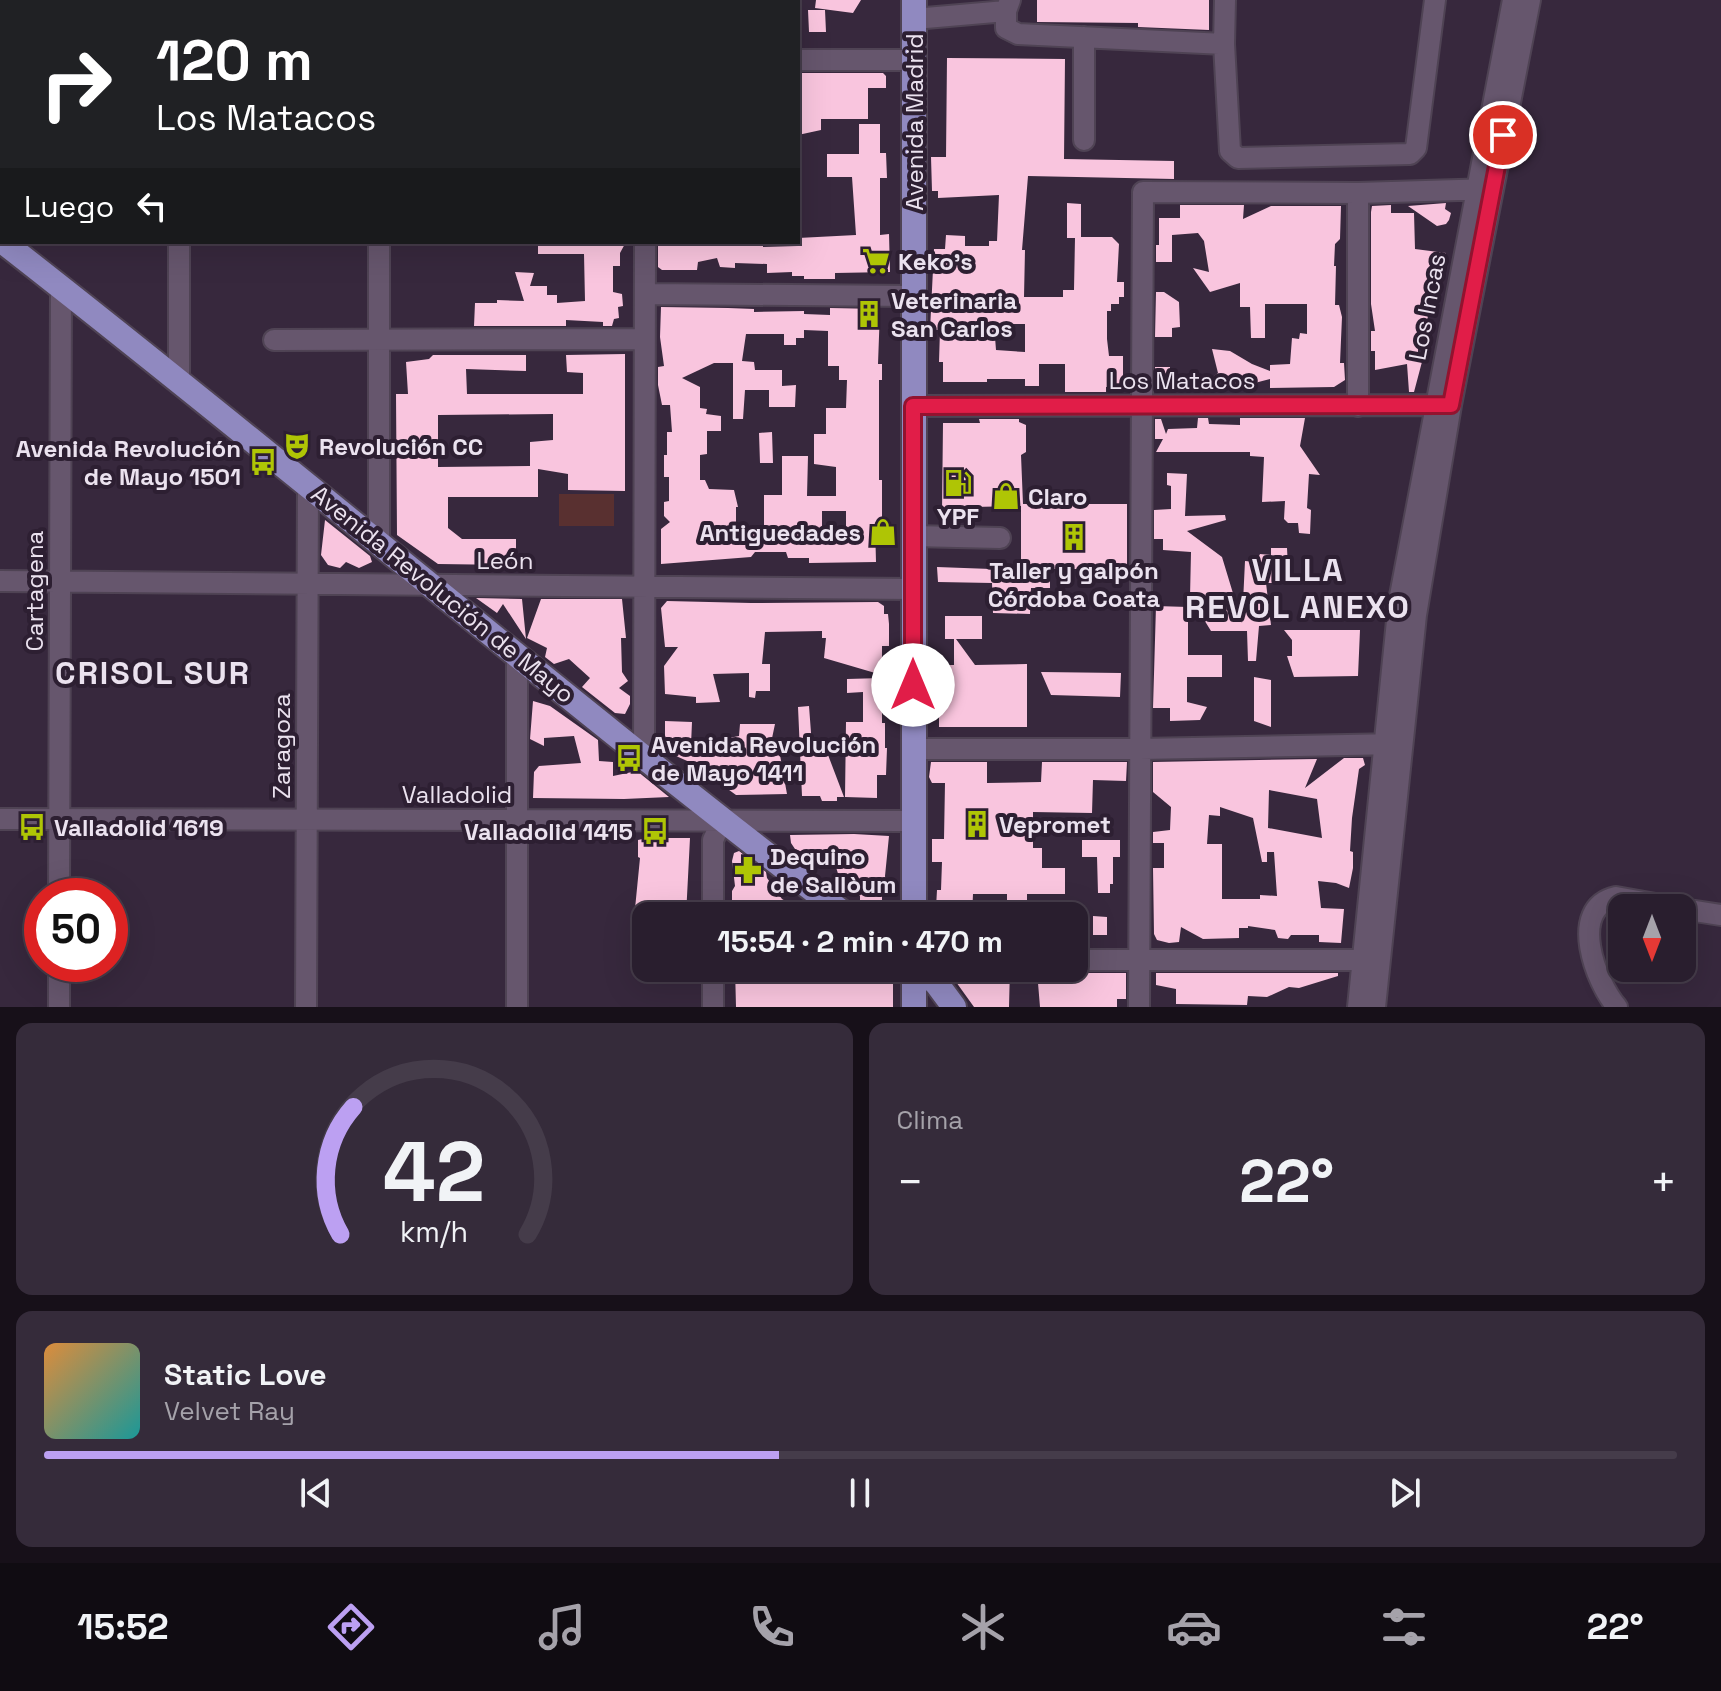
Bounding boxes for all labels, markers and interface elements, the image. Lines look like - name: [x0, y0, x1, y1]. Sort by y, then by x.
- text: 120 m: [156, 25, 313, 96]
- icon: right: [24, 32, 128, 136]
- street label: Avenida Madrid: [899, 33, 930, 211]
- text: Los Matacos: [156, 95, 376, 141]
- pin: [1469, 101, 1537, 169]
- icon: arrive: [1481, 113, 1525, 157]
- icon: left: [130, 184, 174, 228]
- text: Luego: [24, 187, 114, 226]
- supermarket icon: Keko's: [861, 246, 891, 276]
- place label: Keko's: [898, 246, 973, 277]
- street label: Los Incas: [1401, 251, 1453, 363]
- place label: Veterinaria San Carlos: [891, 285, 1017, 344]
- building icon: Veterinaria San Carlos: [854, 299, 884, 329]
- street label: Los Matacos: [1109, 365, 1255, 396]
- theatre icon: Revolución CC: [282, 431, 312, 461]
- place label: Revolución CC: [319, 431, 483, 462]
- place label: Avenida Revolución de Mayo 1501: [16, 433, 241, 492]
- bus stop icon: Avenida Revolución de Mayo 1501: [248, 447, 278, 477]
- fuel station icon: YPF: [943, 468, 973, 498]
- street label: Avenida Revolución de Mayo: [305, 478, 581, 710]
- shop icon: Claro: [991, 481, 1021, 511]
- place label: Claro: [1028, 481, 1087, 512]
- place label: YPF: [937, 501, 979, 532]
- place label: Antiguedades: [699, 517, 861, 548]
- shop icon: Antiguedades: [868, 517, 898, 547]
- building icon: Taller y galpón Córdoba Coata: [1059, 522, 1089, 552]
- street label: Cartagena: [19, 530, 50, 651]
- street label: León: [477, 545, 533, 576]
- district label: VILLA REVOL ANEXO: [1185, 550, 1411, 627]
- place label: Taller y galpón Córdoba Coata: [988, 555, 1160, 614]
- position arrow: [871, 643, 955, 727]
- district label: CRISOL SUR: [55, 653, 251, 693]
- street label: Zaragoza: [266, 693, 297, 799]
- place label: Avenida Revolución de Mayo 1411: [651, 729, 876, 788]
- bus stop icon: Avenida Revolución de Mayo 1411: [614, 743, 644, 773]
- street label: Valladolid: [402, 779, 512, 810]
- building icon: Vepromet: [962, 809, 992, 839]
- place label: Vepromet: [999, 809, 1111, 840]
- bus stop icon: Valladolid 1619: [17, 812, 47, 842]
- place label: Valladolid 1619: [54, 812, 224, 843]
- place label: Valladolid 1415: [464, 816, 633, 847]
- bus stop icon: Valladolid 1415: [640, 816, 670, 846]
- place label: Dequino de Sallòum: [770, 841, 896, 900]
- pharmacy icon: Dequino de Sallòum: [733, 855, 763, 885]
- speed limit sign: 50: [24, 878, 128, 982]
- north arrow: [1608, 894, 1696, 982]
- map controls: [1608, 894, 1696, 982]
- text: 15:54 · 2 min · 470 m: [717, 922, 1003, 961]
- text: Clima: [897, 1103, 963, 1137]
- text: 42: [383, 1119, 485, 1225]
- text: 22°: [1239, 1143, 1334, 1220]
- text: −: [897, 1154, 924, 1210]
- text: +: [1650, 1154, 1677, 1210]
- text: km/h: [400, 1214, 468, 1250]
- text: Static Love: [164, 1355, 327, 1394]
- text: Velvet Ray: [164, 1394, 295, 1428]
- icon: previous: [294, 1471, 338, 1515]
- icon: pause: [838, 1471, 882, 1515]
- icon: next: [1383, 1471, 1427, 1515]
- icon: directions: [323, 1599, 379, 1655]
- icon: music: [534, 1599, 590, 1655]
- icon: phone: [744, 1599, 800, 1655]
- icon: climate: [955, 1599, 1011, 1655]
- icon: car: [1166, 1599, 1222, 1655]
- icon: filters: [1376, 1599, 1432, 1655]
- text: 15:52: [77, 1604, 169, 1650]
- text: 22°: [1587, 1604, 1644, 1650]

